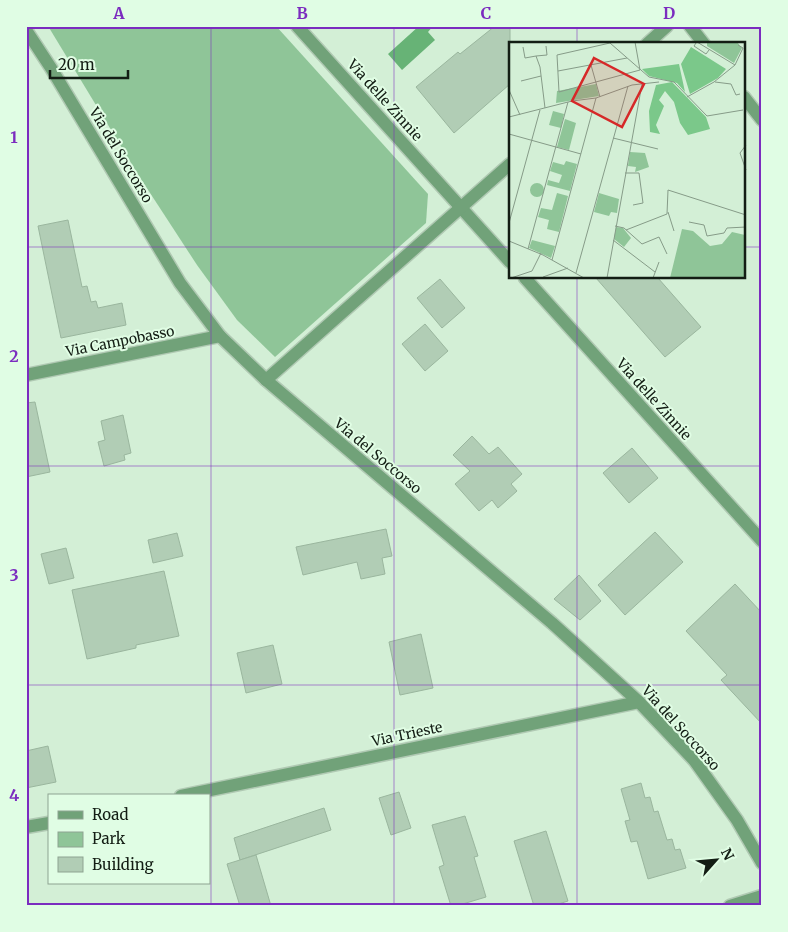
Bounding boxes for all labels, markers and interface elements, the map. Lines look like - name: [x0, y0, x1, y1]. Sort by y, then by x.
- text: A: [112, 3, 125, 23]
- text: B: [296, 3, 308, 23]
- text: C: [481, 3, 491, 23]
- text: D: [663, 3, 675, 23]
- inset map: [509, 42, 746, 279]
- scale bar: [50, 48, 128, 80]
- text: 20 m: [58, 55, 95, 74]
- street label: Via delle Zinnie: [343, 55, 426, 144]
- street label: Via del Soccorso: [85, 103, 157, 206]
- text: 1: [10, 127, 18, 147]
- street label: Via Campobasso: [63, 322, 176, 361]
- text: 2: [9, 346, 19, 366]
- street label: Via delle Zinnie: [612, 354, 695, 443]
- street label: Via del Soccorso: [330, 414, 425, 498]
- text: 3: [9, 565, 19, 585]
- street label: Via del Soccorso: [637, 681, 724, 774]
- street label: Via Trieste: [369, 718, 444, 750]
- text: 4: [9, 785, 19, 805]
- legend: [48, 794, 210, 884]
- text: Road: [92, 805, 128, 824]
- text: Park: [92, 829, 126, 848]
- north arrow: [690, 834, 740, 884]
- text: N: [717, 845, 738, 863]
- text: Building: [92, 855, 154, 874]

